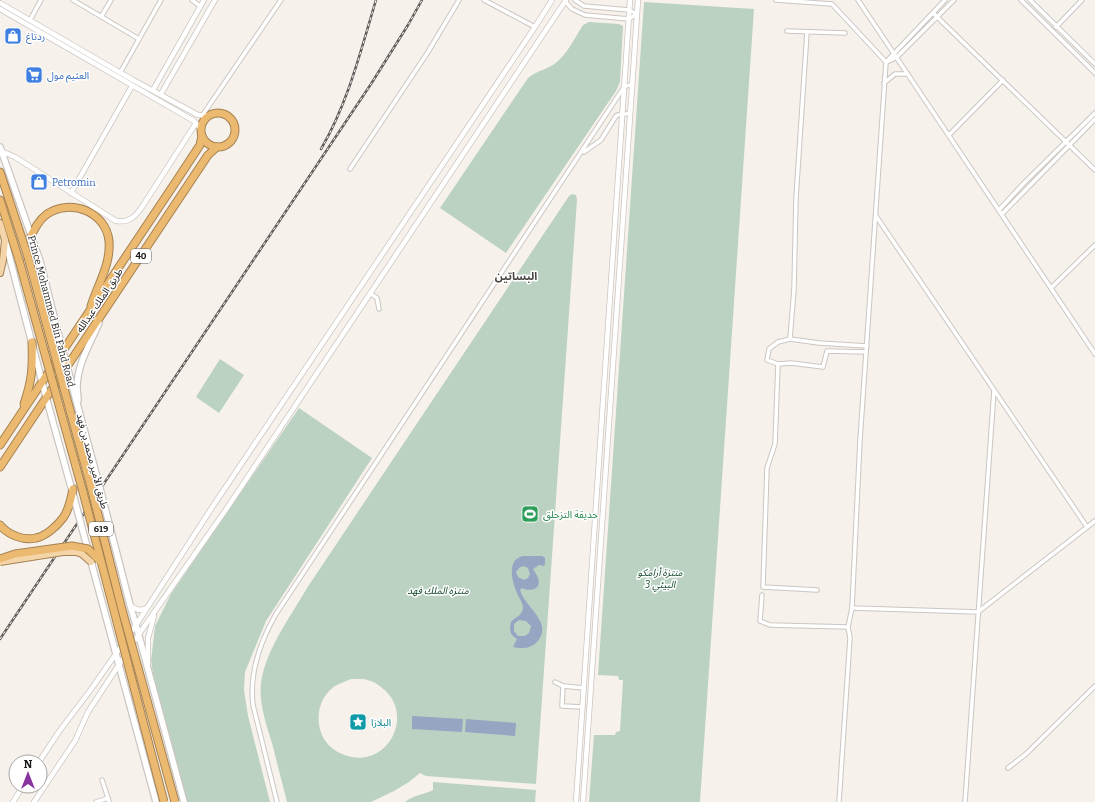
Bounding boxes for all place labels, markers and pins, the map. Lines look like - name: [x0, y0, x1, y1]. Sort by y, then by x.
- shop icon: ردتاغ: [3, 26, 23, 46]
- place label: ردتاغ: [26, 31, 45, 44]
- supermarket icon: العثيم مول: [24, 65, 44, 85]
- place label: العثيم مول: [47, 70, 89, 83]
- shop icon: Petromin: [29, 172, 49, 192]
- place label: Petromin: [52, 177, 96, 189]
- sports icon: حديقة التزحلق: [520, 504, 540, 524]
- place label: حديقة التزحلق: [543, 509, 598, 521]
- place icon: البلازا: [348, 712, 368, 732]
- place label: البلازا: [371, 717, 391, 729]

